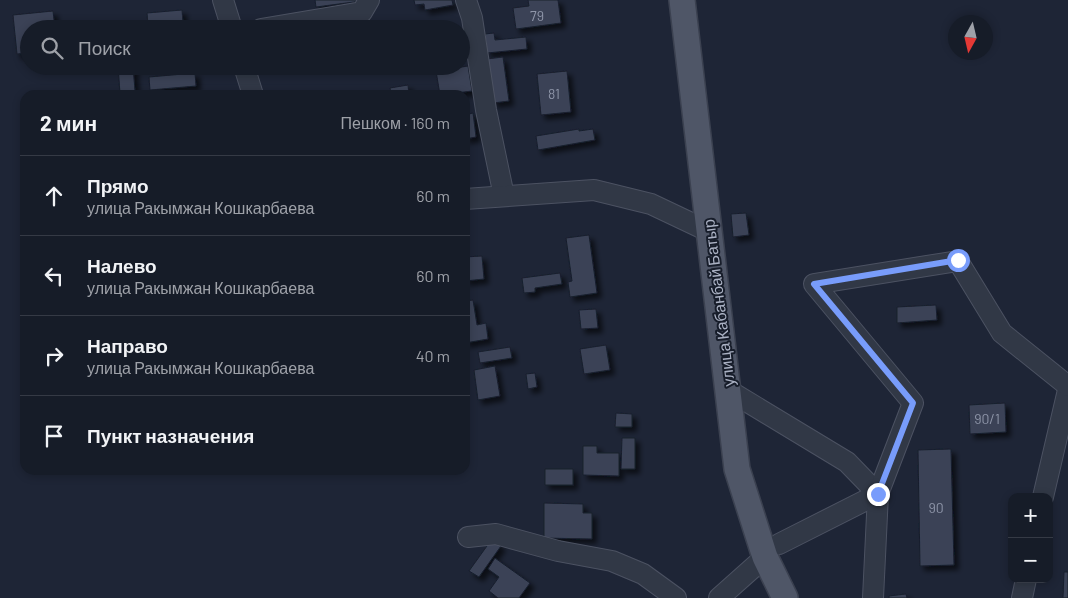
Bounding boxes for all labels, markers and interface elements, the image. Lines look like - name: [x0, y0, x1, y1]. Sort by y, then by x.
- house number: 79: [530, 7, 544, 24]
- north arrow: [948, 15, 993, 60]
- search box: [20, 20, 470, 75]
- icon: search: [38, 34, 66, 62]
- text: Поиск: [78, 36, 131, 59]
- house number: 81: [548, 85, 560, 102]
- text: 2 мин: [40, 110, 97, 135]
- text: Пешком · 160 m: [341, 113, 450, 132]
- text: Прямо: [87, 174, 149, 197]
- icon: ahead: [40, 182, 68, 210]
- text: 60 m: [416, 186, 450, 205]
- text: улица Ракымжан Кошкарбаева: [87, 198, 314, 217]
- street label: улица Кабанбай Батыр: [698, 218, 738, 388]
- route start: [947, 249, 970, 272]
- text: Налево: [87, 254, 157, 277]
- icon: left: [40, 262, 68, 290]
- text: 60 m: [416, 266, 450, 285]
- text: улица Ракымжан Кошкарбаева: [87, 278, 314, 297]
- text: Направо: [87, 334, 168, 357]
- icon: right: [40, 342, 68, 370]
- text: 40 m: [416, 346, 450, 365]
- text: улица Ракымжан Кошкарбаева: [87, 358, 314, 377]
- house number: 90/1: [974, 410, 1000, 427]
- icon: arrive: [40, 422, 68, 450]
- text: Пункт назначения: [87, 424, 254, 447]
- route end: [867, 483, 890, 506]
- map controls: [1008, 493, 1053, 583]
- button: +: [1008, 493, 1053, 538]
- house number: 90: [928, 499, 944, 516]
- button: −: [1008, 538, 1053, 583]

